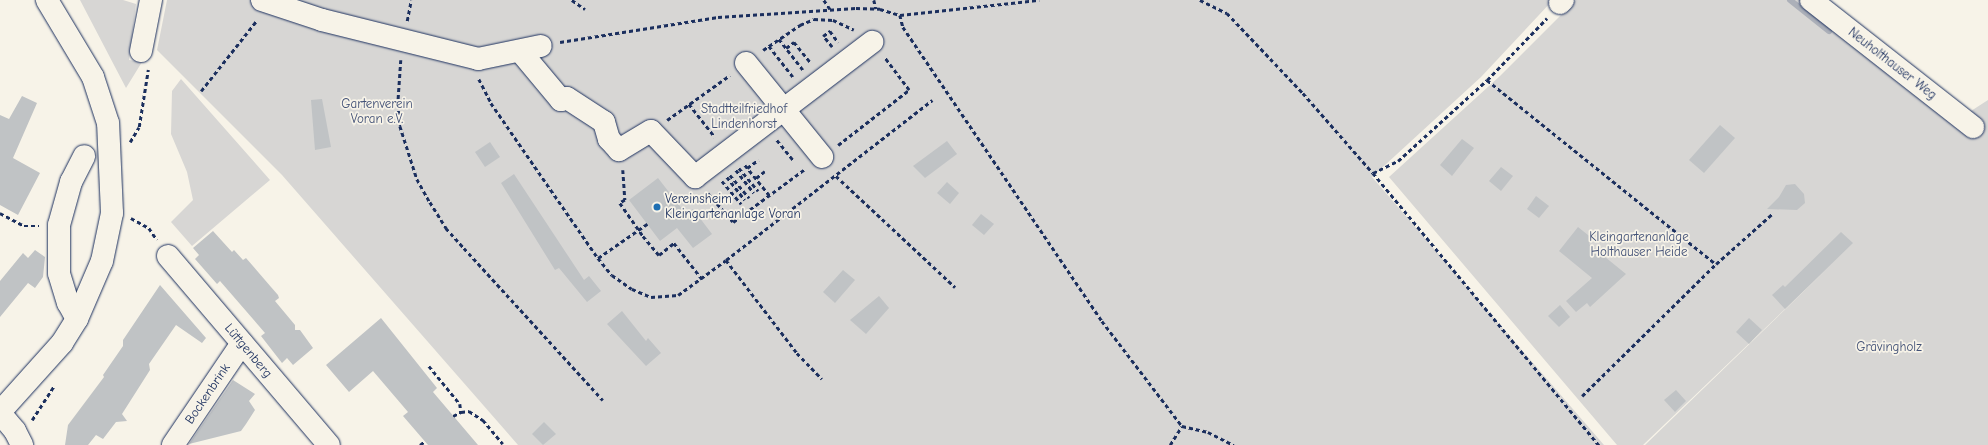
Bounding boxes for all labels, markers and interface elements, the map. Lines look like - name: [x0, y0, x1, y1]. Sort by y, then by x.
- street label: Neuholthauser Weg: [1845, 25, 1939, 103]
- park label: Gartenverein Voran e.V.: [341, 97, 413, 128]
- park label: Stadtteilfriedhof Lindenhorst: [701, 102, 787, 133]
- place label: Vereinsheim Kleingartenanlage Voran: [665, 192, 801, 223]
- marker: Vereinsheim Kleingartenanlage Voran: [652, 202, 662, 212]
- park label: Kleingartenanlage Holthauser Heide: [1589, 230, 1689, 261]
- street label: Lüttgenberg: [221, 321, 275, 381]
- park label: Grävingholz: [1856, 339, 1922, 355]
- street label: Bockenbrink: [182, 361, 234, 427]

